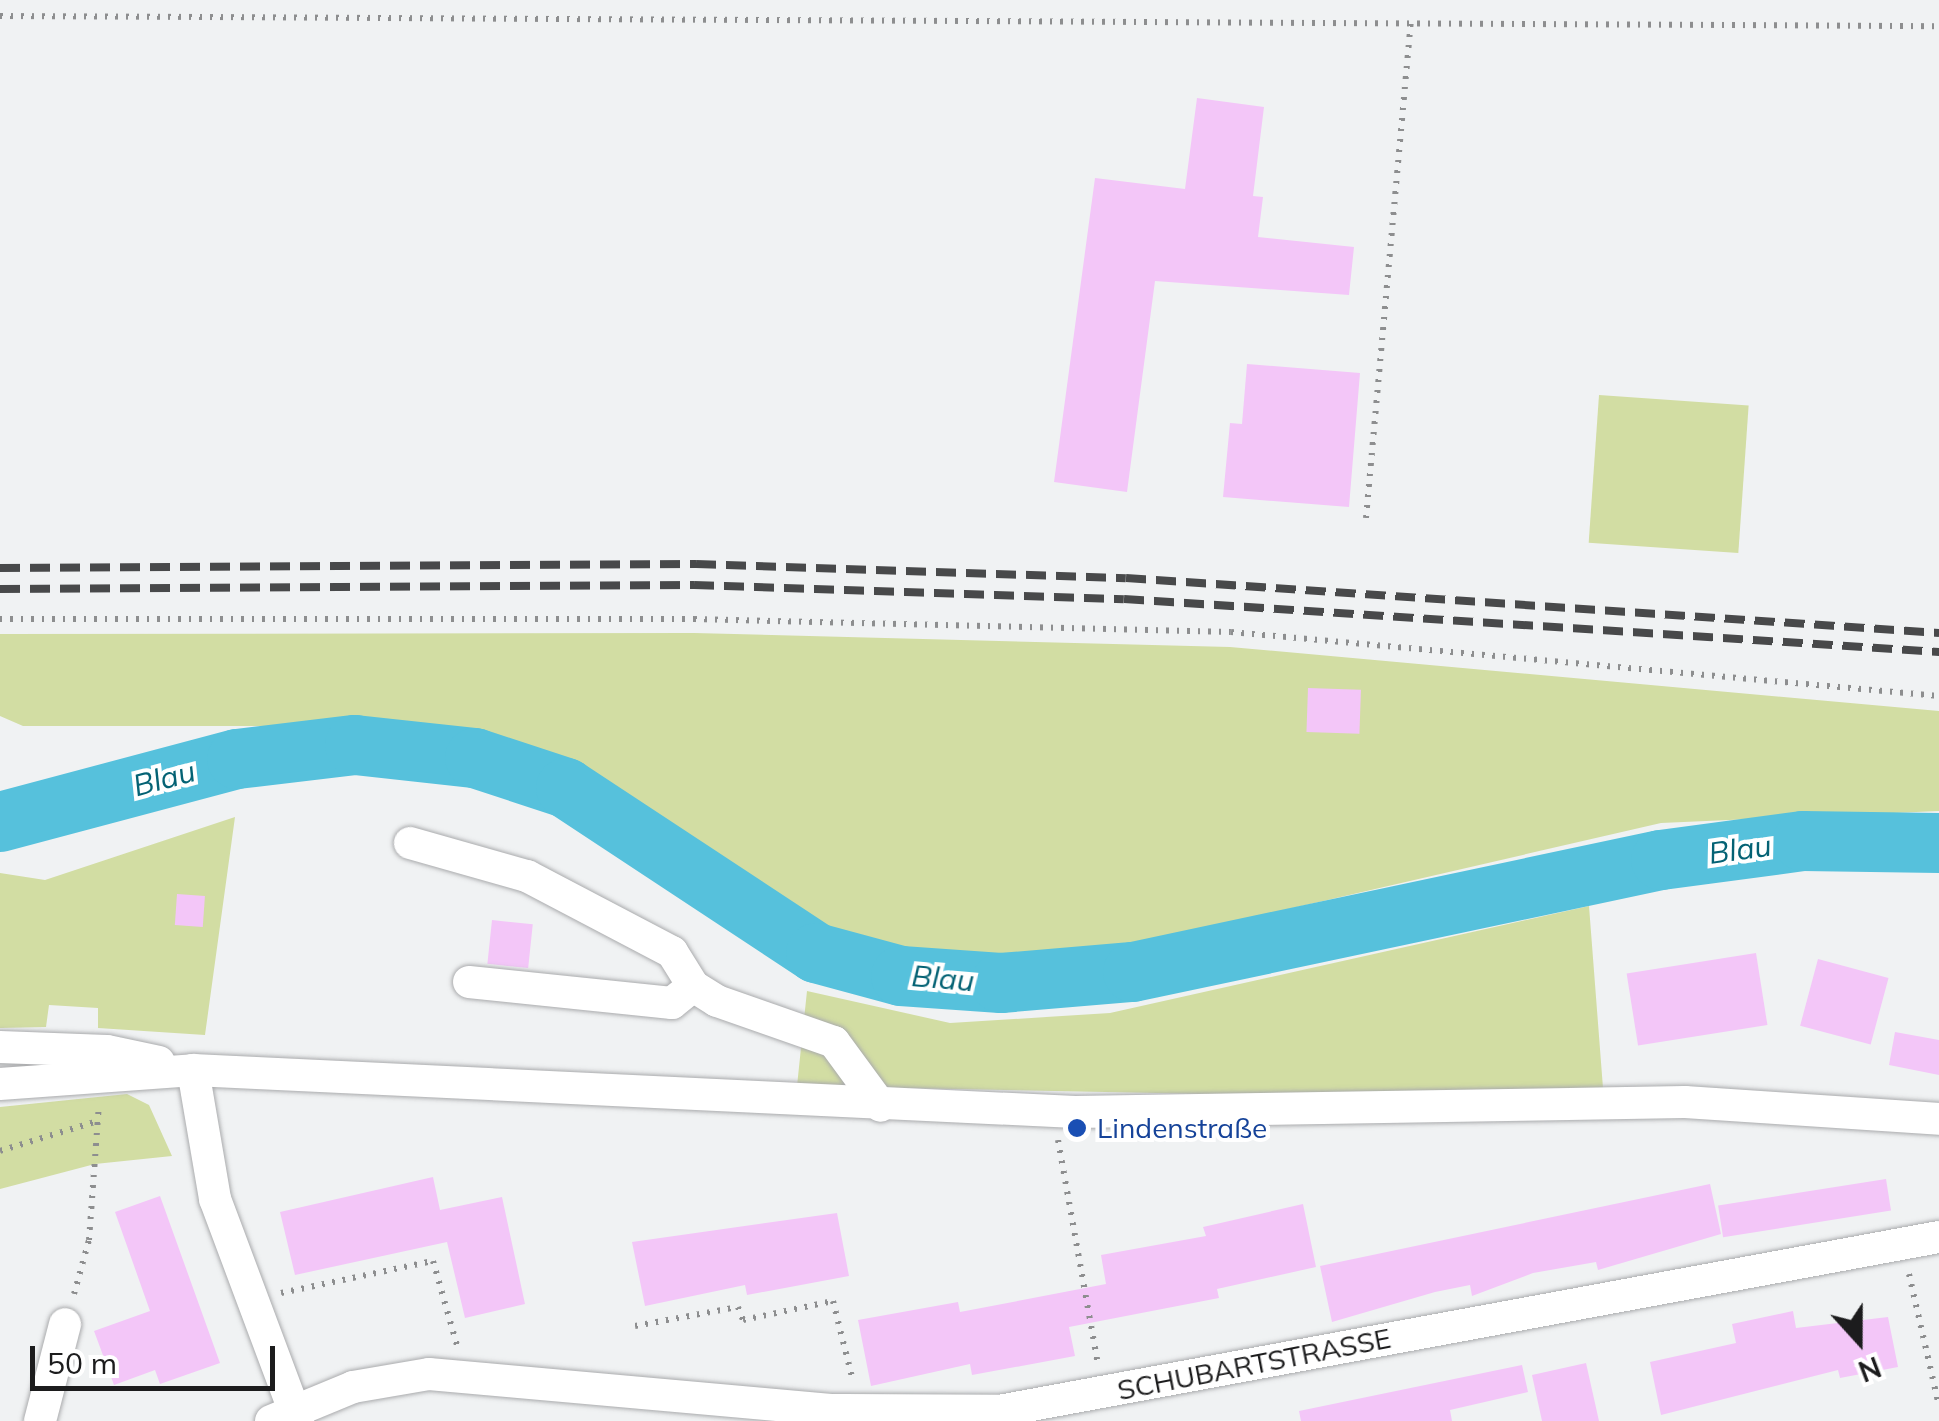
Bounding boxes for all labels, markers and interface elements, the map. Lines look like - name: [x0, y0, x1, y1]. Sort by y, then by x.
- water label: Blau: [129, 752, 199, 804]
- water label: Blau: [1706, 827, 1774, 871]
- water label: Blau: [910, 957, 976, 999]
- place label: Lindenstraße: [1097, 1111, 1267, 1145]
- marker: Lindenstraße: [1066, 1117, 1088, 1139]
- north arrow: [1809, 1291, 1909, 1391]
- street label: SCHUBARTSTRASSE: [1115, 1321, 1393, 1407]
- scale bar: [35, 1326, 280, 1388]
- text: 50 m: [47, 1344, 117, 1382]
- text: N: [1854, 1349, 1886, 1390]

